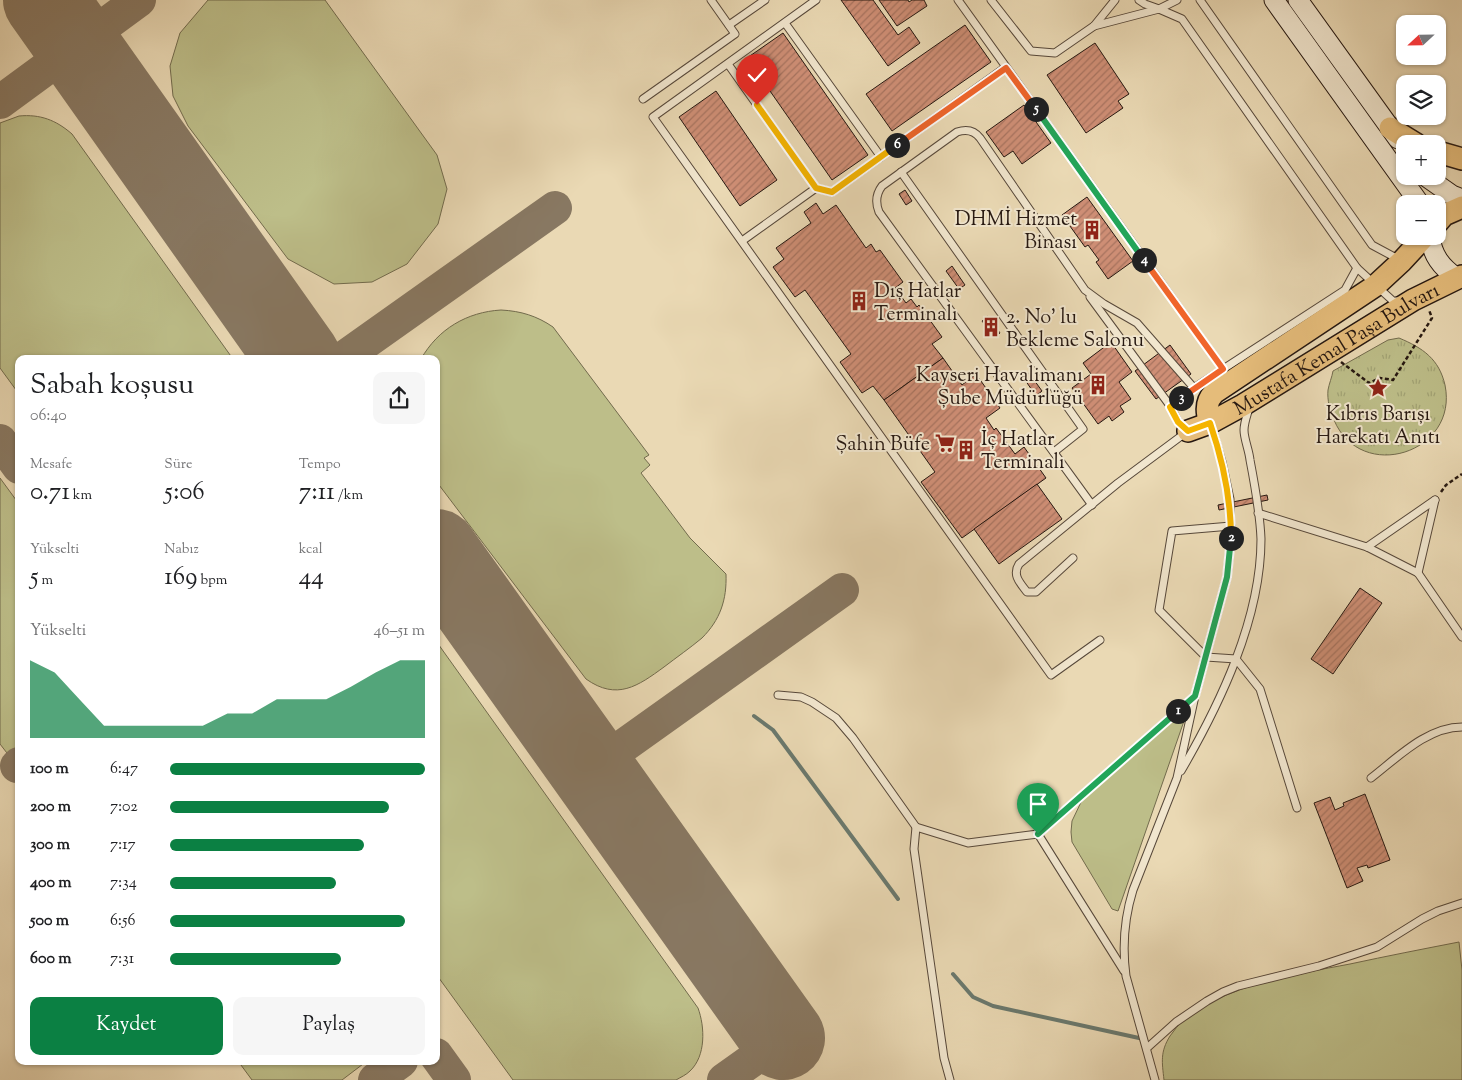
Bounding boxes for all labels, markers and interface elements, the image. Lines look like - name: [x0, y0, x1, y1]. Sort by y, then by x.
- north arrow: [1396, 15, 1446, 65]
- map controls: [1396, 15, 1446, 245]
- pin: [736, 54, 778, 105]
- icon: check: [743, 61, 771, 89]
- button: layers: [1396, 75, 1446, 125]
- pin: 5: [1024, 96, 1048, 122]
- text: 5: [1034, 99, 1039, 119]
- pin: 6: [884, 132, 910, 158]
- text: 6: [894, 135, 901, 155]
- button: +: [1396, 135, 1446, 185]
- button: −: [1396, 195, 1446, 245]
- place label: DHMİ Hizmet Binası: [955, 206, 1077, 258]
- building icon: DHMİ Hizmet Binası: [1081, 219, 1103, 241]
- pin: 4: [1132, 248, 1156, 272]
- text: 4: [1141, 250, 1148, 270]
- street label: Mustafa Kemal Paşa Bulvarı: [1229, 277, 1445, 424]
- place label: Dış Hatlar Terminalı: [874, 278, 962, 330]
- building icon: Dış Hatlar Terminalı: [848, 290, 870, 312]
- place label: 2. No' lu Bekleme Salonu: [1006, 304, 1144, 356]
- building icon: 2. No' lu Bekleme Salonu: [980, 316, 1002, 338]
- place label: Kayseri Havalimanı Şube Müdürlüğü: [916, 362, 1083, 414]
- text: Sabah koşusu: [30, 366, 194, 406]
- button: share: [373, 372, 425, 424]
- building icon: Kayseri Havalimanı Şube Müdürlüğü: [1087, 374, 1109, 396]
- place icon: Kıbrıs Barışı Harekatı Anıtı: [1367, 377, 1389, 399]
- pin: 3: [1168, 386, 1194, 410]
- text: 3: [1179, 388, 1184, 408]
- place label: Kıbrıs Barışı Harekatı Anıtı: [1316, 401, 1440, 453]
- text: 06:40: [30, 405, 67, 428]
- place label: İç Hatlar Terminalı: [981, 426, 1065, 478]
- place label: Şahin Büfe: [835, 431, 930, 460]
- supermarket icon: Şahin Büfe: [934, 432, 956, 454]
- building icon: İç Hatlar Terminalı: [955, 439, 977, 461]
- text: Mesafe: [30, 455, 72, 475]
- text: Süre: [164, 455, 193, 475]
- text: Tempo: [299, 455, 341, 475]
- text: 0.71: [30, 475, 70, 511]
- text: 5:06: [164, 475, 205, 511]
- text: 7:11: [299, 475, 335, 511]
- text: km: [70, 486, 92, 506]
- text: /km: [335, 486, 363, 506]
- pin: 2: [1218, 526, 1244, 550]
- text: 2: [1228, 528, 1235, 548]
- text: Yükselti: [30, 540, 79, 560]
- text: Nabız: [164, 540, 199, 560]
- text: kcal: [299, 540, 323, 560]
- text: 5: [30, 560, 39, 596]
- text: 169: [164, 560, 197, 596]
- text: 44: [299, 560, 324, 596]
- text: m: [39, 571, 53, 591]
- text: bpm: [197, 571, 227, 591]
- text: Yükselti: [30, 620, 86, 643]
- text: 46–51 m: [374, 620, 425, 643]
- pin: 1: [1166, 698, 1190, 724]
- text: 1: [1176, 701, 1181, 721]
- text: 100 m: [30, 758, 69, 781]
- text: 6:47: [110, 758, 138, 781]
- pin: [1017, 783, 1059, 834]
- icon: arrive: [1024, 790, 1052, 818]
- text: 200 m: [30, 796, 71, 819]
- text: 7:02: [110, 796, 138, 819]
- text: 300 m: [30, 834, 70, 857]
- text: 7:17: [110, 834, 136, 857]
- text: 400 m: [30, 872, 72, 895]
- text: 7:34: [110, 872, 137, 895]
- text: 500 m: [30, 910, 69, 933]
- text: 6:56: [110, 910, 135, 933]
- text: 600 m: [30, 948, 72, 971]
- text: 7:31: [110, 948, 134, 971]
- button: Kaydet: [30, 997, 223, 1055]
- button: Paylaş: [233, 997, 425, 1055]

